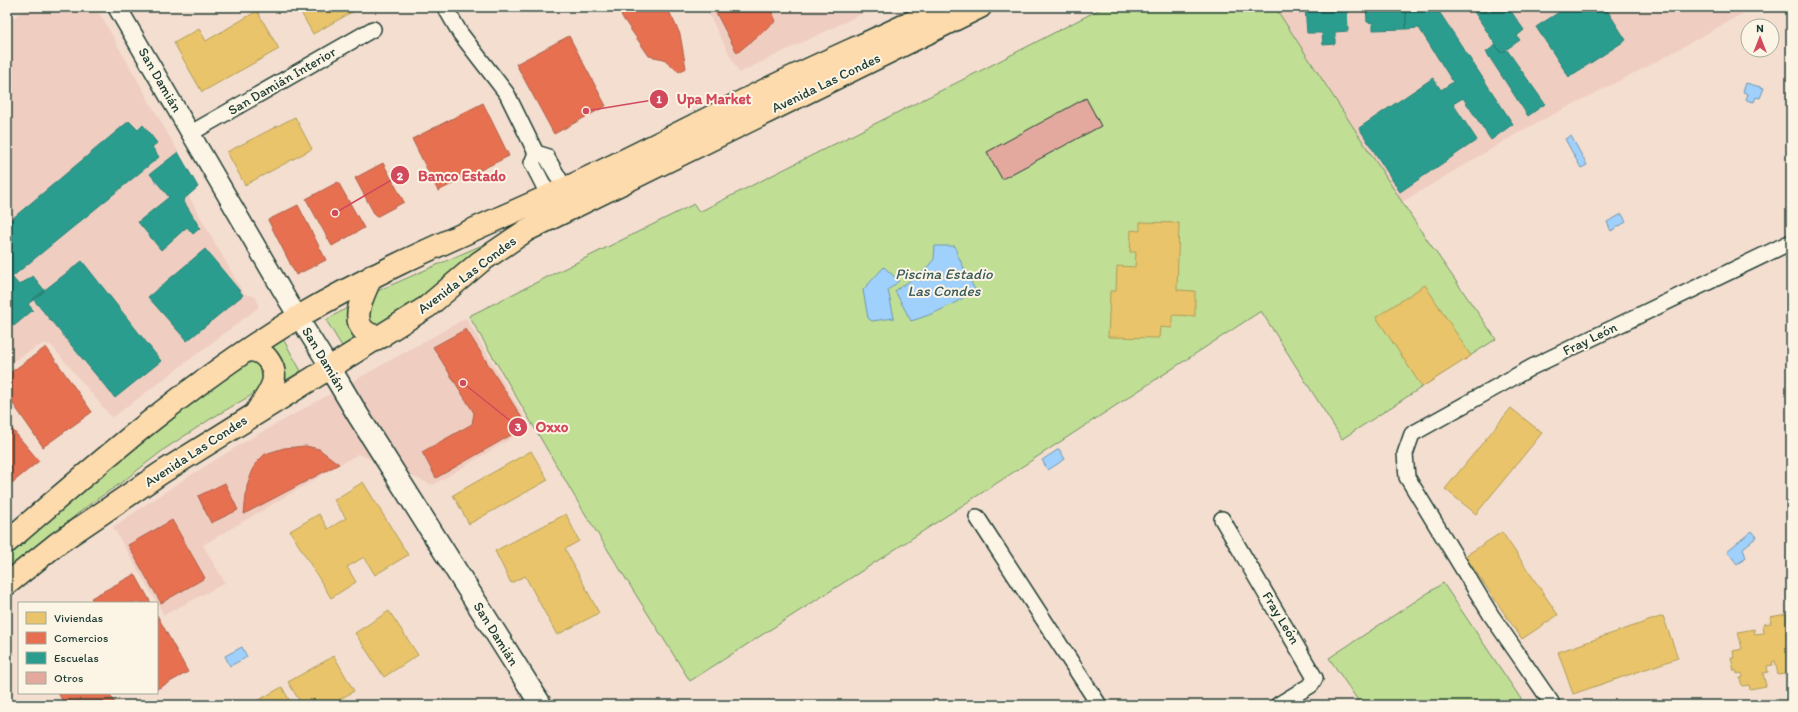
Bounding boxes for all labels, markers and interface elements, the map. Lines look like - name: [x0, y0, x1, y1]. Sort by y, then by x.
- north arrow: [1740, 18, 1780, 58]
- text: N: [1756, 22, 1764, 35]
- street label: San Damián Interior: [225, 43, 339, 119]
- street label: San Damián: [135, 45, 185, 115]
- street label: Avenida Las Condes: [769, 49, 883, 117]
- callout: Upa Market: [649, 85, 760, 112]
- text: Upa Market: [677, 90, 752, 109]
- text: 1: [656, 92, 662, 106]
- callout: Banco Estado: [390, 162, 514, 189]
- text: Banco Estado: [418, 167, 506, 185]
- text: 2: [397, 169, 404, 183]
- street label: Avenida Las Condes: [414, 232, 520, 318]
- water label: Piscina Estadio Las Condes: [895, 265, 993, 300]
- street label: Fray León: [1560, 319, 1620, 359]
- street label: San Damián: [298, 324, 350, 394]
- street label: Avenida Las Condes: [142, 411, 250, 491]
- callout: Oxxo: [508, 413, 577, 440]
- text: Oxxo: [536, 418, 569, 436]
- text: 3: [515, 420, 522, 434]
- street label: Fray León: [1259, 589, 1303, 647]
- street label: San Damián: [470, 599, 522, 669]
- legend: [18, 602, 158, 694]
- text: Viviendas: [54, 611, 103, 625]
- text: Comercios: [54, 631, 108, 645]
- text: Escuelas: [54, 651, 99, 665]
- text: Otros: [54, 671, 83, 685]

